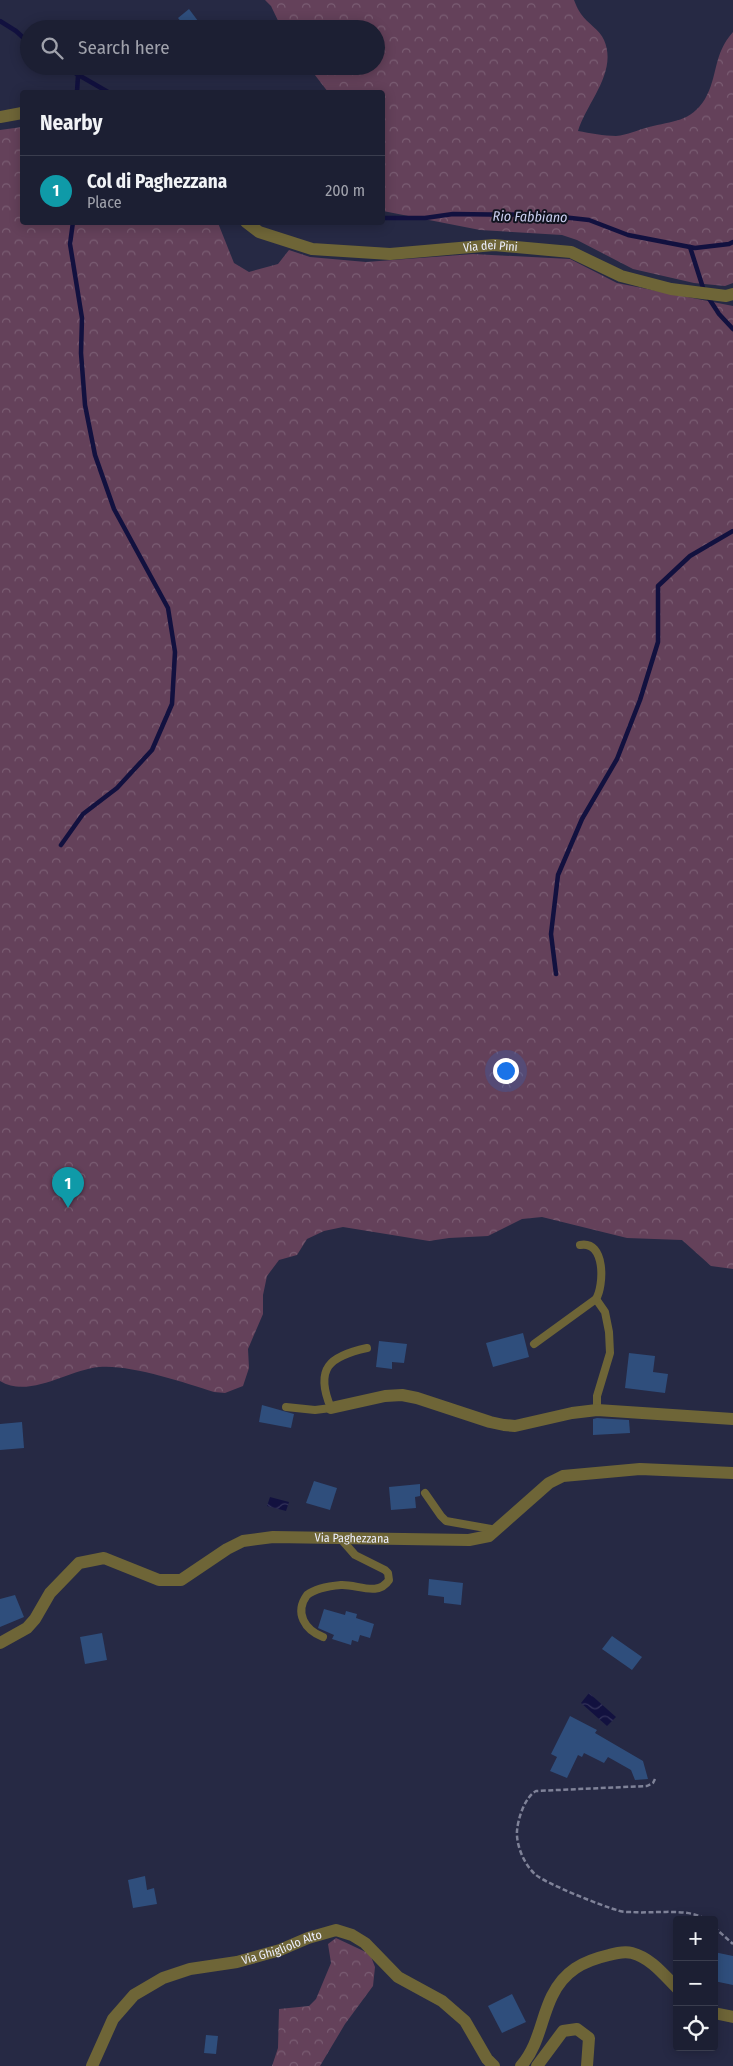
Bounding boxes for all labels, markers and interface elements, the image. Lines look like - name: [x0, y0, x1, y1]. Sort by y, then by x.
- search box: [20, 20, 385, 75]
- icon: search: [38, 34, 66, 62]
- text: Search here: [78, 36, 170, 59]
- text: Nearby: [40, 110, 102, 136]
- text: Col di Paghezzana: [87, 170, 227, 193]
- text: 1: [53, 181, 59, 200]
- text: 200 m: [325, 181, 365, 200]
- text: Place: [87, 193, 122, 212]
- water label: Rio Fabbiano: [492, 208, 568, 226]
- street label: Via dei Pini: [463, 238, 518, 255]
- your location: [493, 1058, 519, 1084]
- pin: 1: [52, 1167, 84, 1208]
- street label: Via Paghezzana: [315, 1531, 389, 1546]
- map controls: [673, 1916, 718, 2051]
- button: +: [673, 1916, 718, 1961]
- street label: Via Ghigliolo Alto: [240, 1927, 323, 1967]
- button: −: [673, 1961, 718, 2006]
- button: locate: [673, 2006, 718, 2051]

